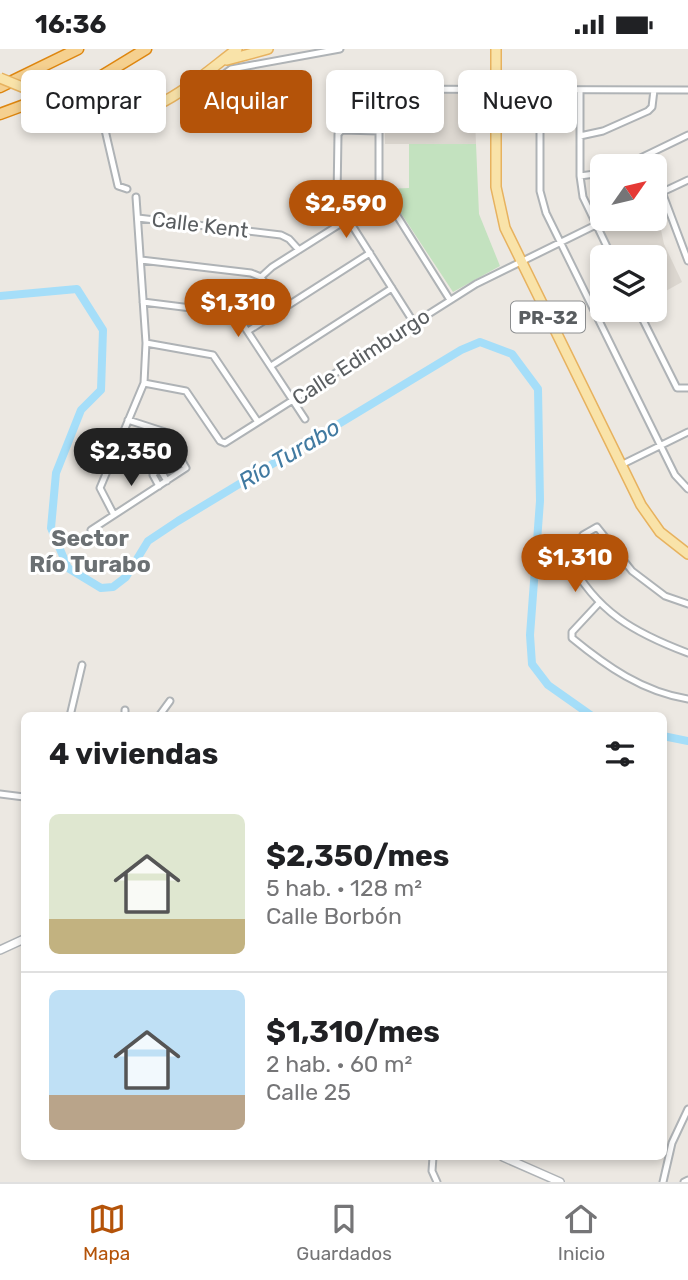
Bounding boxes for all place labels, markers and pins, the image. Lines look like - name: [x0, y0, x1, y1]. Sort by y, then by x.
- pin: $2,590: [289, 181, 403, 240]
- pin: $1,310: [181, 279, 295, 339]
- pin: $2,350: [74, 429, 188, 488]
- pin: $1,310: [518, 535, 632, 594]

